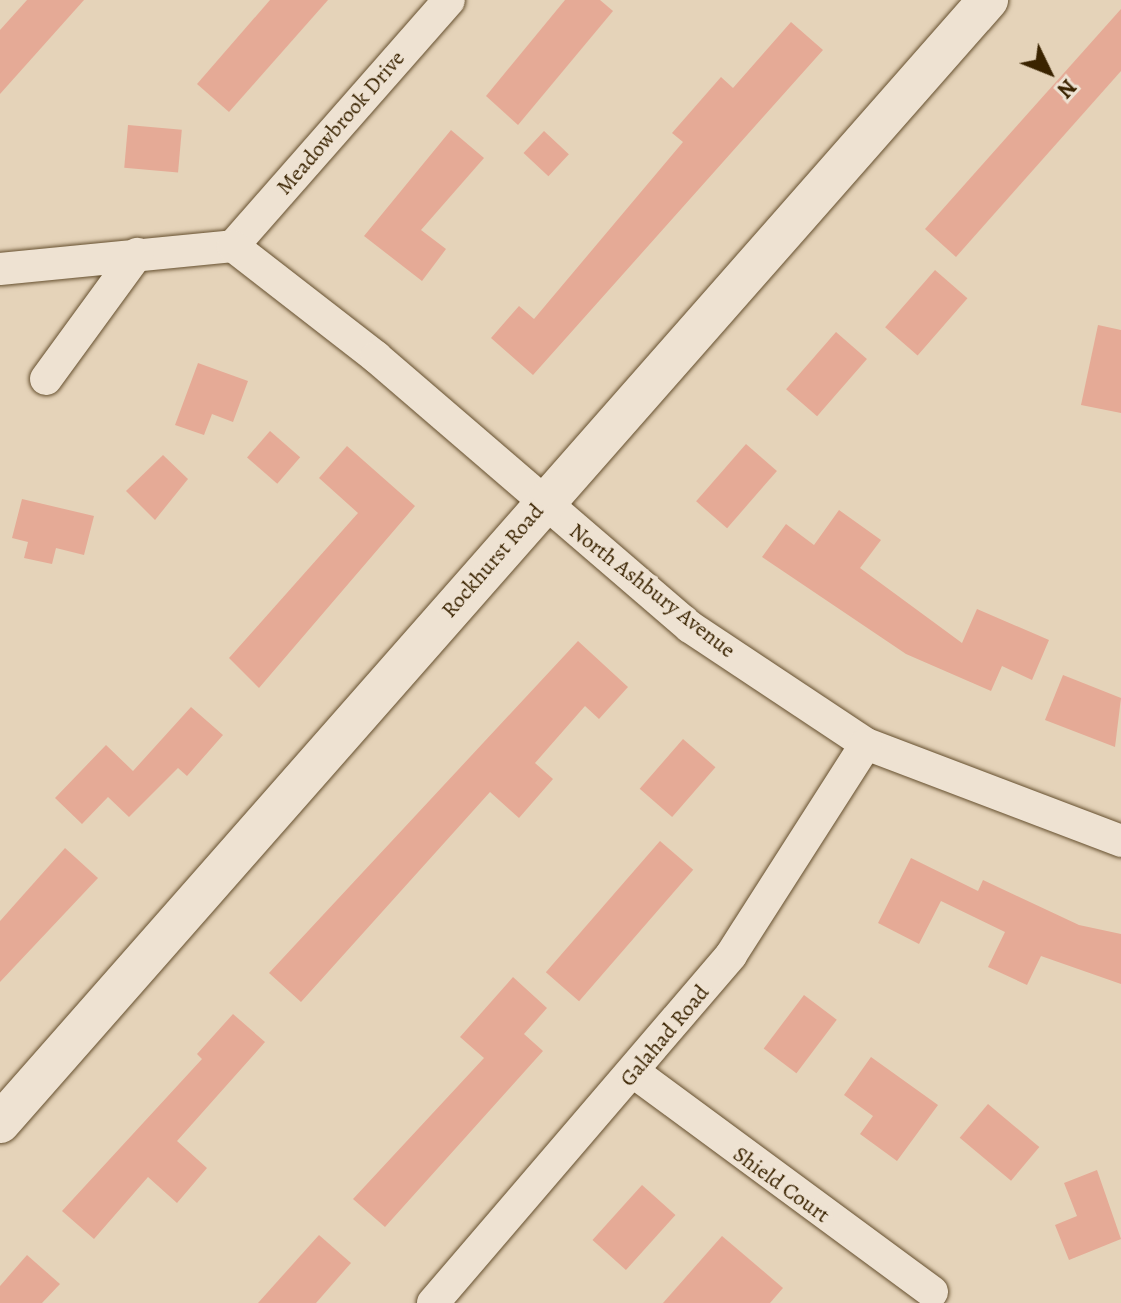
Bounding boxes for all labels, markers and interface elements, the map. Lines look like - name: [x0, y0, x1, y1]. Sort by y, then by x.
- north arrow: [1009, 32, 1089, 112]
- street label: Meadowbrook Drive: [271, 46, 411, 200]
- text: N: [1050, 72, 1083, 104]
- street label: Rockhurst Road: [436, 499, 550, 623]
- street label: North Ashbury Avenue: [564, 518, 740, 664]
- street label: Galahad Road: [615, 980, 715, 1092]
- street label: Shield Court: [728, 1141, 834, 1229]

